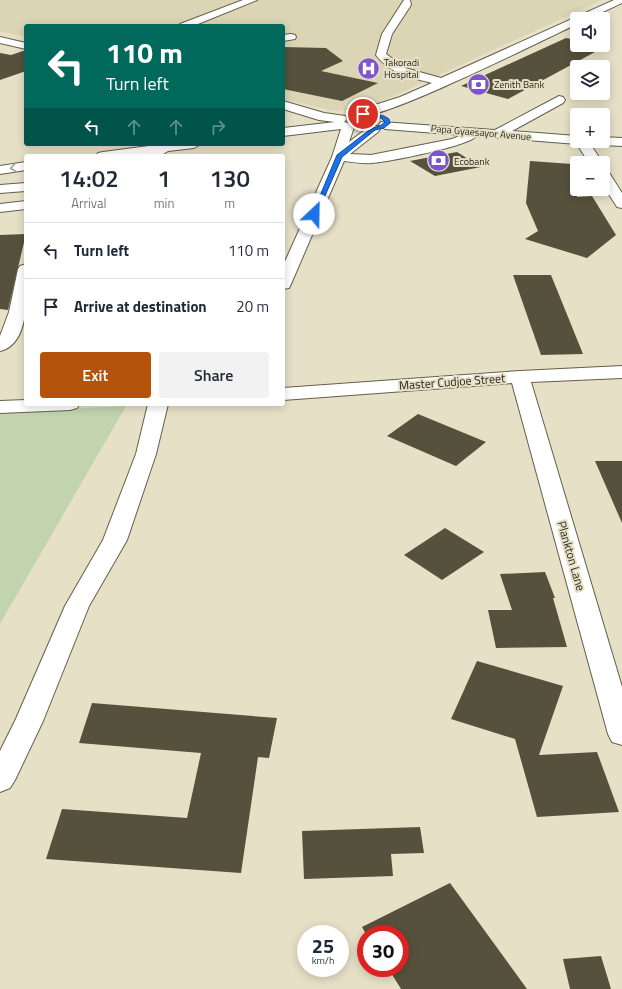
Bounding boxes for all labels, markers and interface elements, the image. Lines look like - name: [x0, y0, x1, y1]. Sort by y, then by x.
- map controls: [570, 12, 610, 196]
- button: sound: [570, 12, 610, 52]
- text: 110 m: [106, 31, 183, 74]
- icon: left: [40, 40, 92, 92]
- hospital icon: Takoradi Hospital: [355, 55, 381, 81]
- place label: Takoradi Hospital: [384, 55, 419, 82]
- button: layers: [570, 60, 610, 100]
- text: Turn left: [106, 70, 169, 97]
- bank icon: Zenith Bank: [465, 71, 491, 97]
- place label: Zenith Bank: [494, 77, 544, 92]
- pin: [346, 97, 380, 131]
- icon: arrive: [352, 103, 374, 125]
- button: +: [570, 108, 610, 148]
- icon: left: [81, 116, 103, 138]
- icon: ahead: [123, 116, 145, 138]
- icon: ahead: [165, 116, 187, 138]
- icon: right: [207, 116, 229, 138]
- street label: Papa Gyaesayor Avenue: [430, 121, 532, 144]
- bank icon: Ecobank: [425, 148, 451, 174]
- place label: Ecobank: [454, 154, 490, 169]
- button: −: [570, 156, 610, 196]
- text: 14:02: [59, 160, 119, 196]
- text: 1: [157, 160, 171, 196]
- text: 130: [210, 160, 250, 196]
- one-way arrow: [10, 163, 16, 172]
- text: Arrival: [71, 193, 106, 213]
- text: min: [154, 193, 174, 213]
- text: m: [224, 193, 235, 213]
- position arrow: [293, 193, 335, 235]
- text: Turn left: [74, 239, 129, 262]
- text: 110 m: [228, 239, 269, 262]
- icon: left: [40, 240, 62, 262]
- text: Arrive at destination: [74, 295, 207, 318]
- text: 20 m: [236, 295, 269, 318]
- icon: arrive: [40, 296, 62, 318]
- button: Exit: [40, 352, 151, 398]
- button: Share: [159, 352, 269, 398]
- street label: Master Cudjoe Street: [398, 368, 507, 395]
- street label: Plankton Lane: [552, 519, 591, 593]
- speed limit sign: 30: [357, 925, 409, 977]
- text: 25: [312, 930, 334, 961]
- text: km/h: [312, 953, 334, 968]

